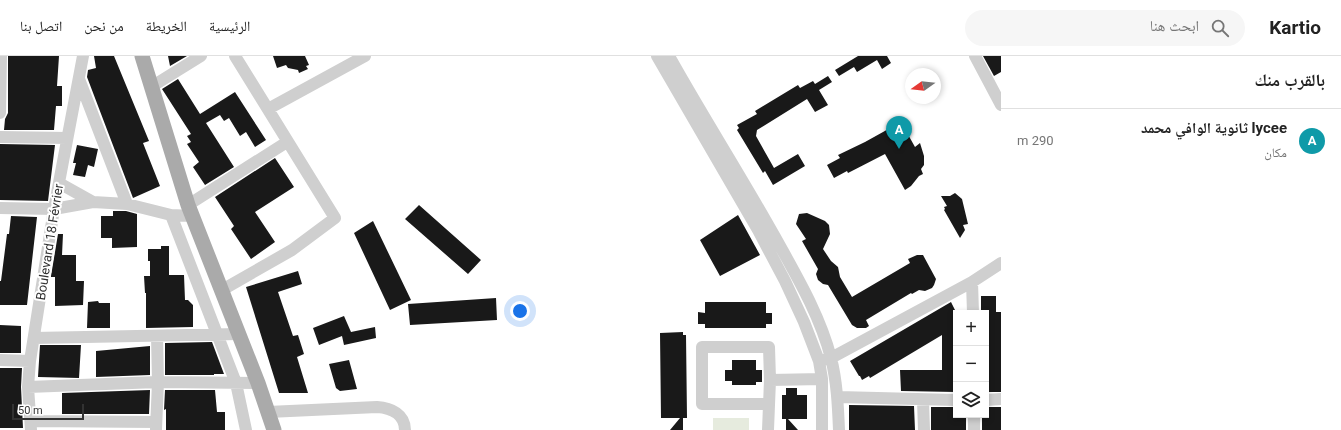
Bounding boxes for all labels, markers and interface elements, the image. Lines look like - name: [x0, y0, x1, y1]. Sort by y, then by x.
- search box: [965, 10, 1245, 46]
- text: Kartio: [1269, 16, 1321, 39]
- text: ابحث هنا: [1150, 17, 1199, 35]
- icon: search: [1209, 17, 1231, 39]
- text: اتصل بنا: [20, 18, 62, 34]
- text: من نحن: [84, 18, 124, 34]
- text: الخريطة: [146, 18, 187, 34]
- text: الرئيسية: [209, 18, 250, 34]
- north arrow: [905, 68, 941, 104]
- text: بالقرب منك: [1254, 70, 1325, 90]
- pin: A: [886, 116, 912, 149]
- text: lycee ثانوية الوافي محمد: [1141, 119, 1287, 137]
- text: 290 m: [1017, 133, 1054, 148]
- text: A: [1308, 133, 1316, 148]
- text: مكان: [1264, 145, 1287, 160]
- street label: Boulevard 18 Février: [33, 182, 66, 301]
- your location: [510, 301, 530, 321]
- map controls: [953, 310, 989, 418]
- button: +: [953, 310, 989, 346]
- button: −: [953, 346, 989, 382]
- button: layers: [953, 382, 989, 418]
- scale bar: [12, 402, 84, 421]
- text: 50 m: [18, 404, 43, 417]

